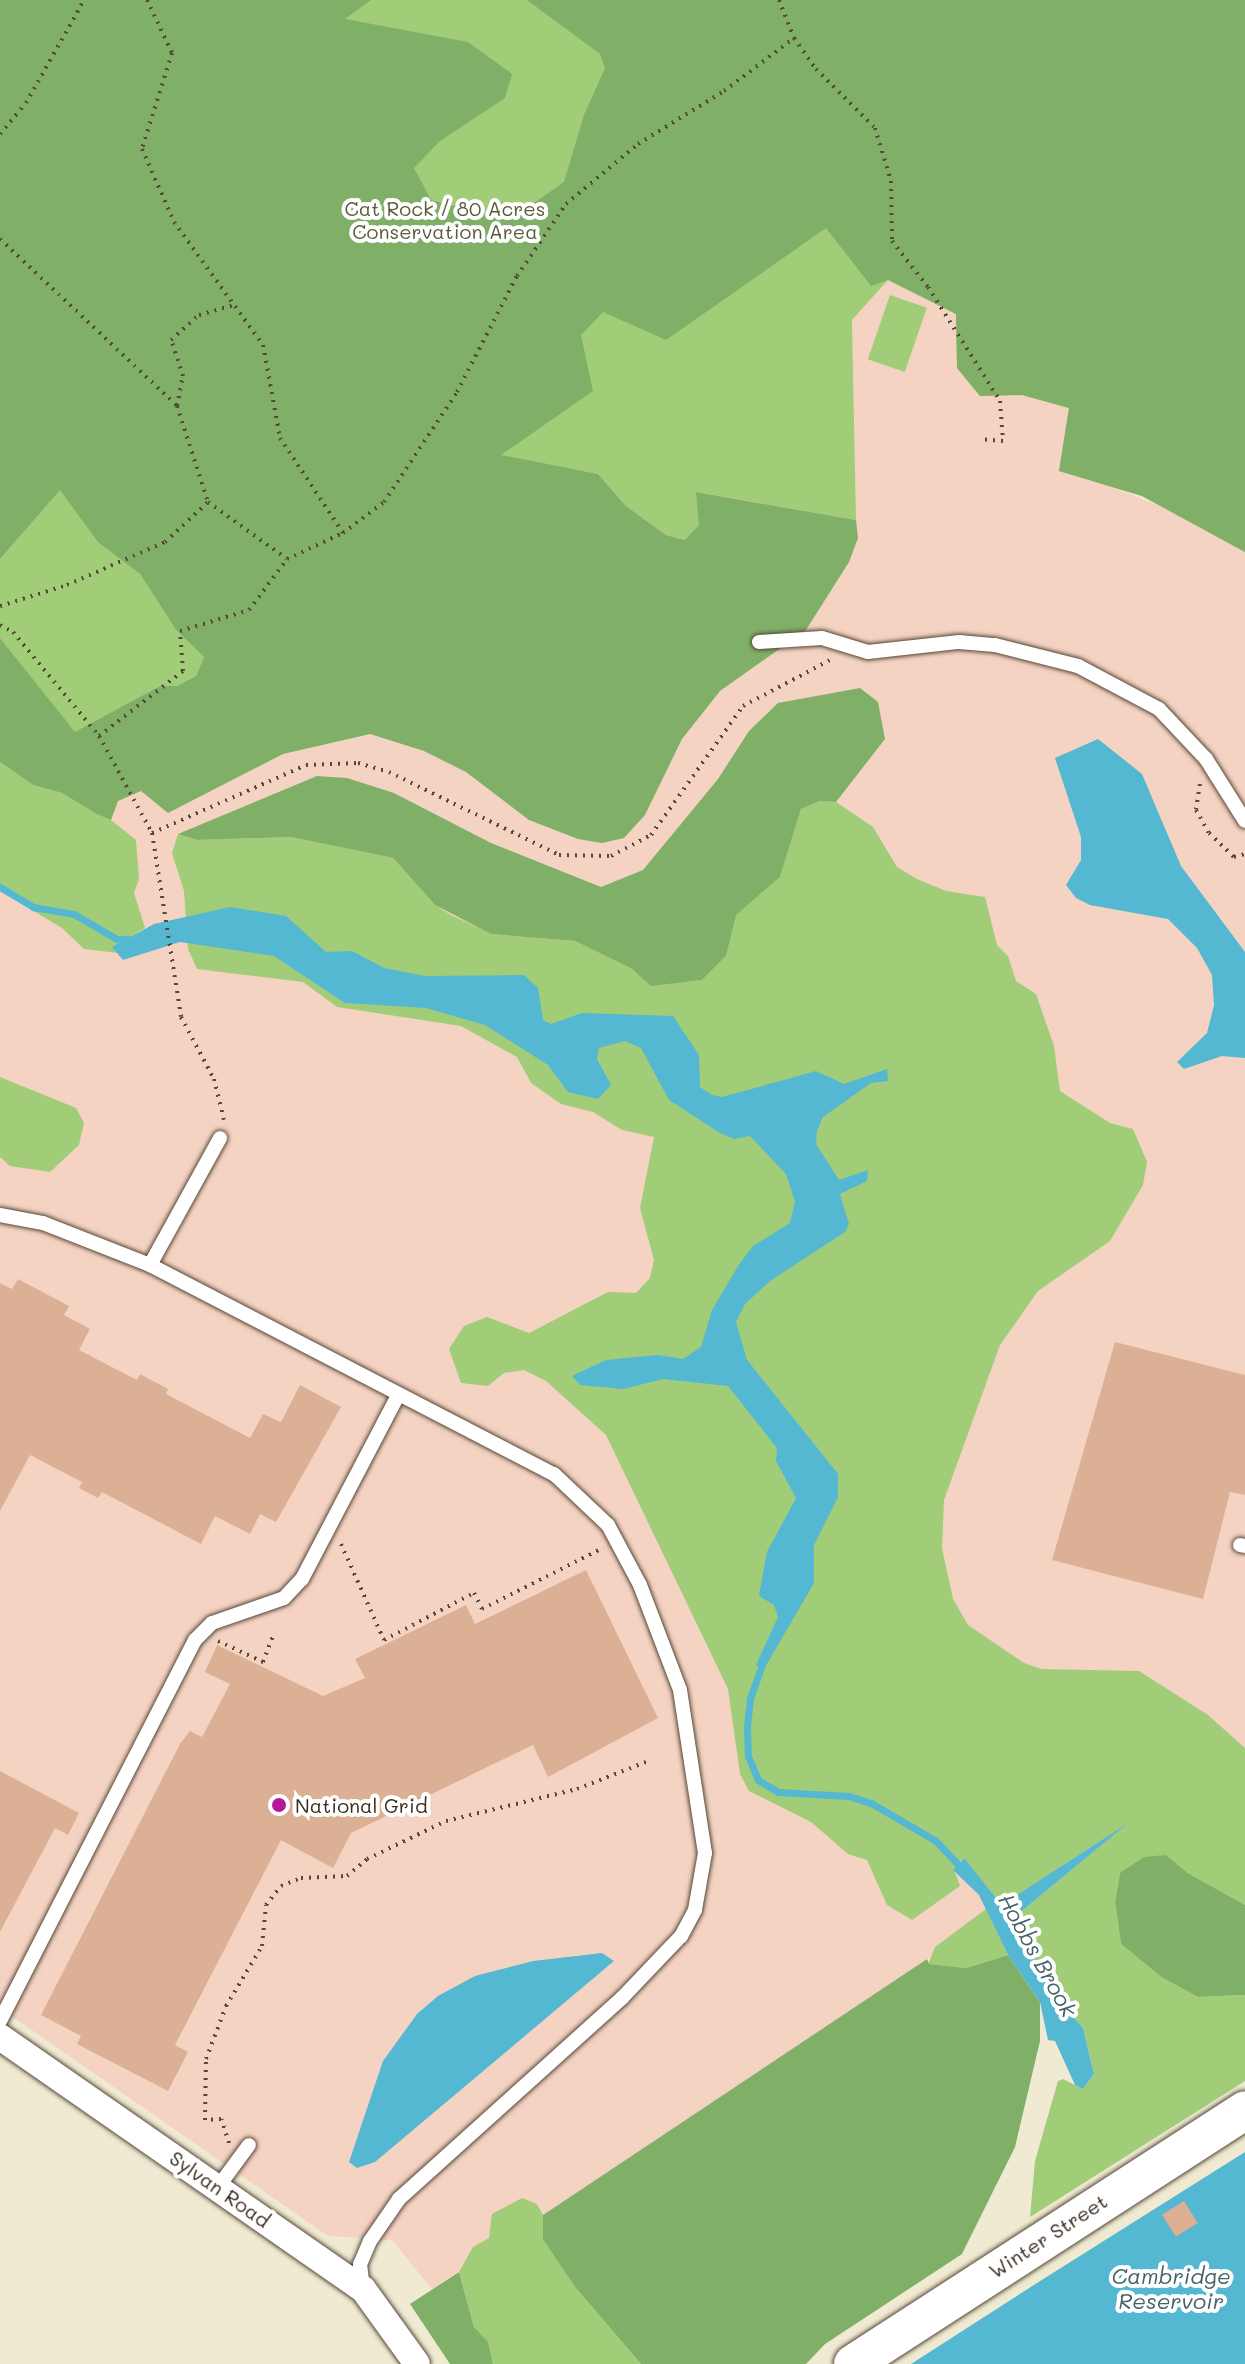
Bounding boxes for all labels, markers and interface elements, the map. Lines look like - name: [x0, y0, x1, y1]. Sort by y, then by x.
- park label: Cat Rock / 80 Acres Conservation Area: [345, 197, 545, 244]
- place label: National Grid: [295, 1793, 428, 1817]
- marker: National Grid: [270, 1796, 288, 1814]
- water label: Hobbs Brook: [993, 1889, 1083, 2021]
- street label: Sylvan Road: [165, 2146, 275, 2232]
- street label: Winter Street: [984, 2189, 1112, 2283]
- water label: Cambridge Reservoir: [1111, 2262, 1231, 2314]

